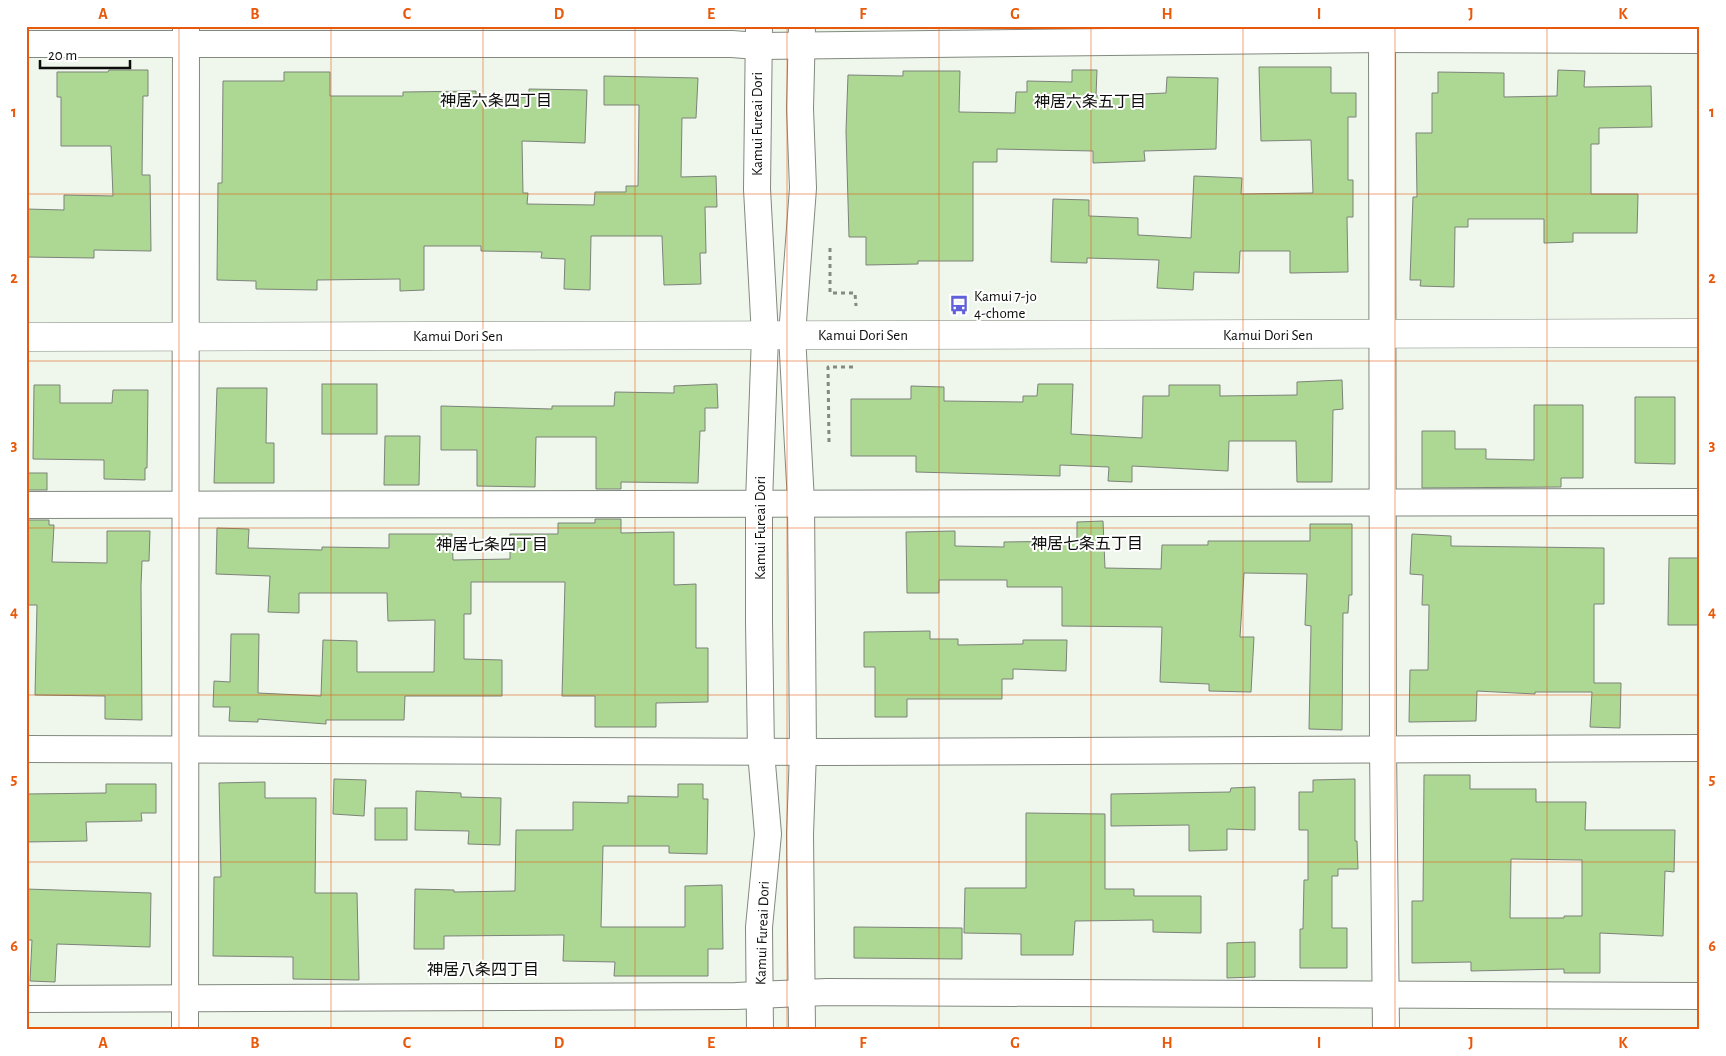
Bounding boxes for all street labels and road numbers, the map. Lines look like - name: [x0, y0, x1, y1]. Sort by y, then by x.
- street label: Kamui Fureai Dori: [750, 72, 765, 176]
- street label: Kamui Dori Sen: [818, 328, 908, 343]
- street label: Kamui Dori Sen: [1223, 328, 1313, 343]
- street label: Kamui Dori Sen: [413, 329, 503, 344]
- street label: Kamui Fureai Dori: [753, 476, 768, 580]
- street label: Kamui Fureai Dori: [753, 881, 772, 985]

